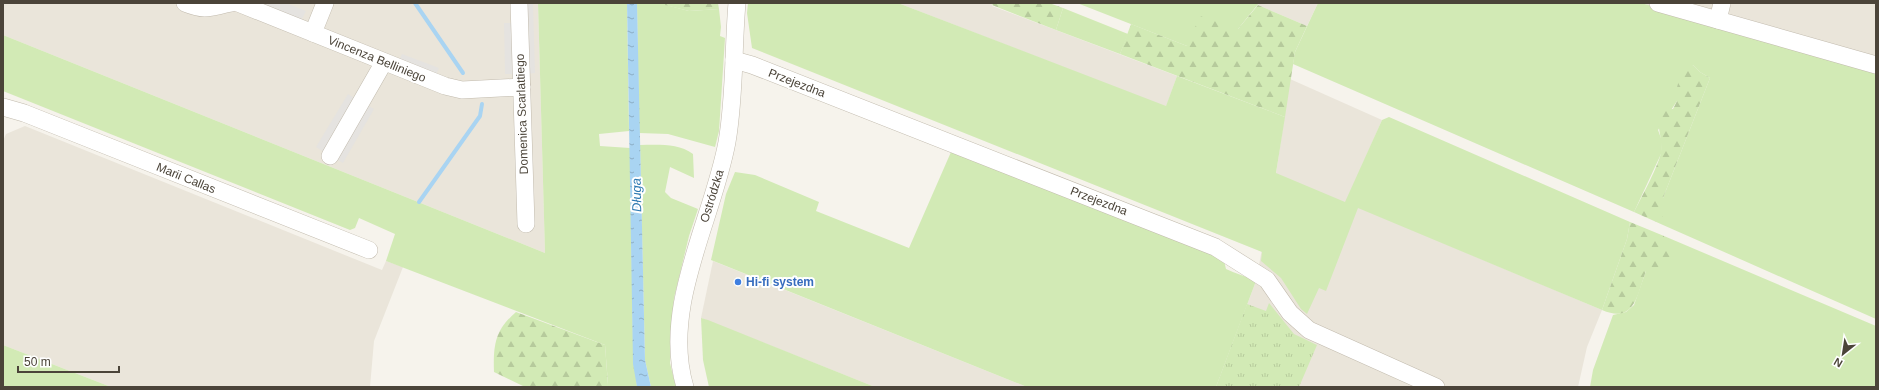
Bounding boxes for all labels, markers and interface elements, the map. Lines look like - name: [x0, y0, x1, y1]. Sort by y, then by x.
- street label: Vincenza Belliniego: [326, 33, 428, 85]
- street label: Domenica Scarlattiego: [513, 53, 531, 175]
- street label: Przejezdna: [766, 66, 828, 100]
- street label: Marii Callas: [154, 160, 218, 196]
- street label: Ostródzka: [697, 167, 727, 224]
- water label: Długa: [629, 178, 644, 212]
- street label: Przejezdna: [1068, 184, 1130, 218]
- place label: Hi-fi system: [746, 275, 814, 289]
- marker: Hi-fi system: [733, 277, 743, 287]
- north arrow: [1823, 334, 1863, 374]
- scale bar: [18, 348, 119, 374]
- text: 50 m: [24, 355, 51, 369]
- text: N: [1832, 355, 1844, 370]

